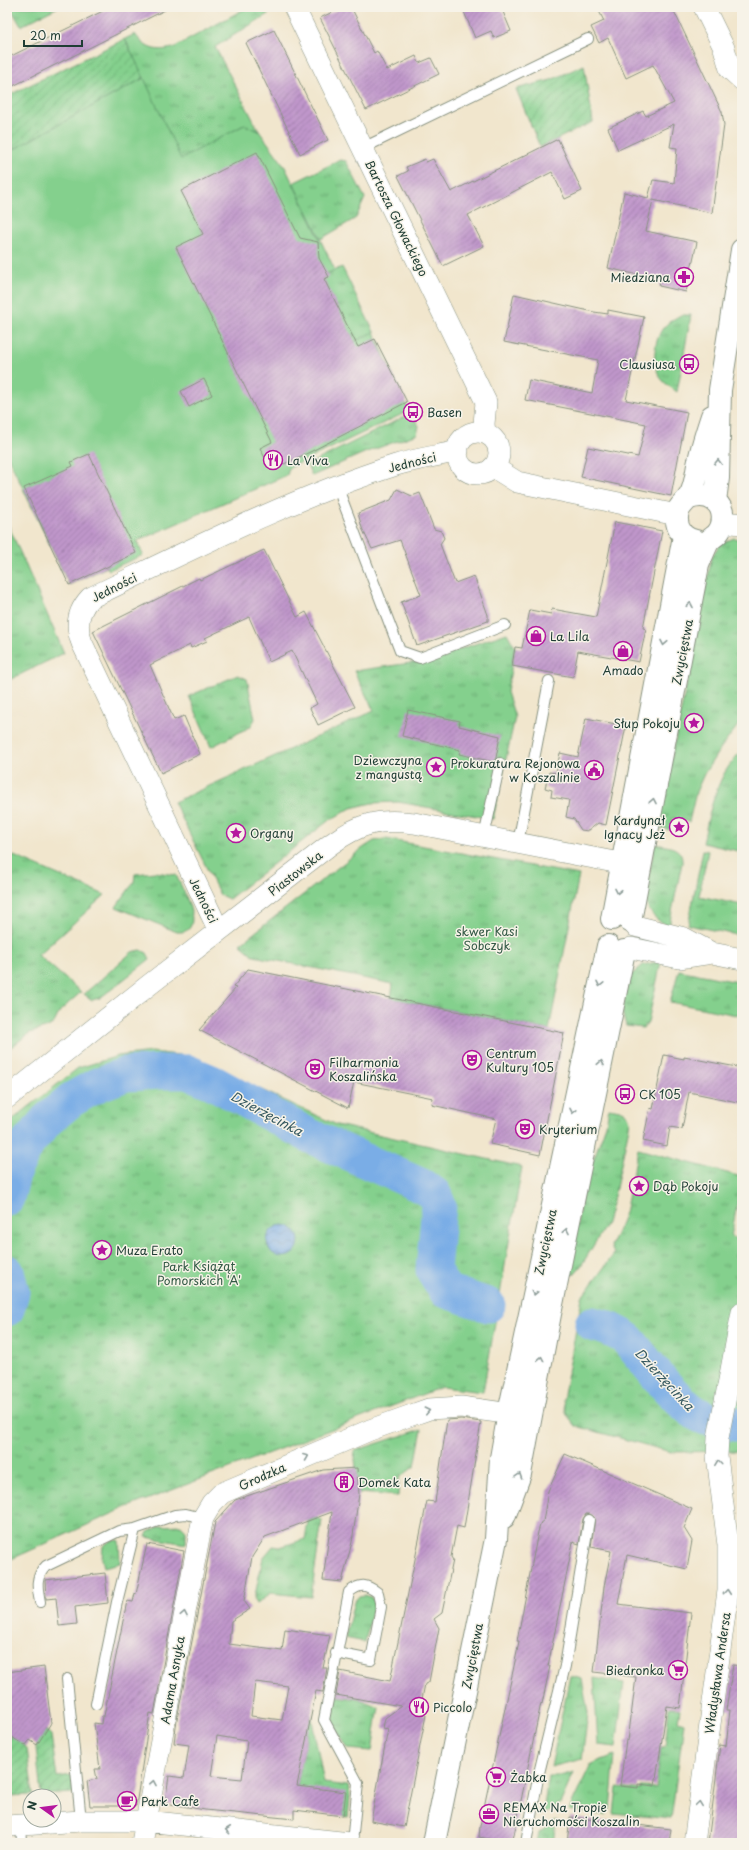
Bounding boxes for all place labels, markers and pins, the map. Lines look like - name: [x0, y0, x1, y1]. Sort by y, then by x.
- pharmacy icon: Miedziana: [673, 266, 695, 288]
- place label: Miedziana: [610, 268, 670, 286]
- bus stop icon: Clausiusa: [678, 353, 700, 375]
- place label: Clausiusa: [619, 355, 676, 373]
- bus stop icon: Basen: [402, 401, 424, 423]
- place label: Basen: [427, 403, 462, 421]
- restaurant icon: La Viva: [262, 449, 284, 471]
- place label: La Viva: [287, 451, 329, 469]
- shop icon: La Lila: [525, 625, 547, 647]
- place label: La Lila: [550, 627, 590, 645]
- shop icon: Amado: [612, 640, 634, 662]
- place label: Amado: [603, 661, 644, 679]
- place icon: Słup Pokoju: [683, 712, 705, 734]
- place label: Słup Pokoju: [613, 714, 680, 732]
- place label: Dziewczyna z mangustą: [354, 751, 423, 783]
- place label: Prokuratura Rejonowa w Koszalinie: [450, 754, 581, 786]
- place icon: Dziewczyna z mangustą: [425, 756, 447, 778]
- public building icon: Prokuratura Rejonowa w Koszalinie: [583, 759, 605, 781]
- place label: Kardynał Ignacy Jeż: [604, 811, 665, 843]
- place icon: Kardynał Ignacy Jeż: [668, 816, 690, 838]
- place icon: Organy: [225, 822, 247, 844]
- place label: Organy: [250, 824, 294, 842]
- place label: Centrum Kultury 105: [486, 1044, 554, 1076]
- theatre icon: Centrum Kultury 105: [461, 1049, 483, 1071]
- place label: Filharmonia Koszalińska: [329, 1053, 400, 1085]
- theatre icon: Filharmonia Koszalińska: [304, 1058, 326, 1080]
- bus stop icon: CK 105: [614, 1083, 636, 1105]
- place label: CK 105: [639, 1085, 681, 1103]
- theatre icon: Kryterium: [514, 1118, 536, 1140]
- place label: Kryterium: [539, 1120, 597, 1138]
- place icon: Dąb Pokoju: [628, 1175, 650, 1197]
- place label: Dąb Pokoju: [653, 1177, 719, 1195]
- place icon: Muza Erato: [91, 1239, 113, 1261]
- place label: Muza Erato: [116, 1241, 183, 1259]
- building icon: Domek Kata: [333, 1471, 355, 1493]
- place label: Domek Kata: [358, 1473, 431, 1491]
- supermarket icon: Biedronka: [667, 1659, 689, 1681]
- place label: Biedronka: [606, 1661, 665, 1679]
- restaurant icon: Piccolo: [408, 1696, 430, 1718]
- place label: Piccolo: [433, 1698, 473, 1716]
- supermarket icon: Żabka: [485, 1766, 507, 1788]
- place label: Żabka: [510, 1768, 547, 1786]
- cafe icon: Park Cafe: [116, 1790, 138, 1812]
- place label: Park Cafe: [141, 1792, 199, 1810]
- place label: REMAX Na Tropie Nieruchomości Koszalin: [503, 1798, 640, 1830]
- office icon: REMAX Na Tropie Nieruchomości Koszalin: [478, 1803, 500, 1825]

